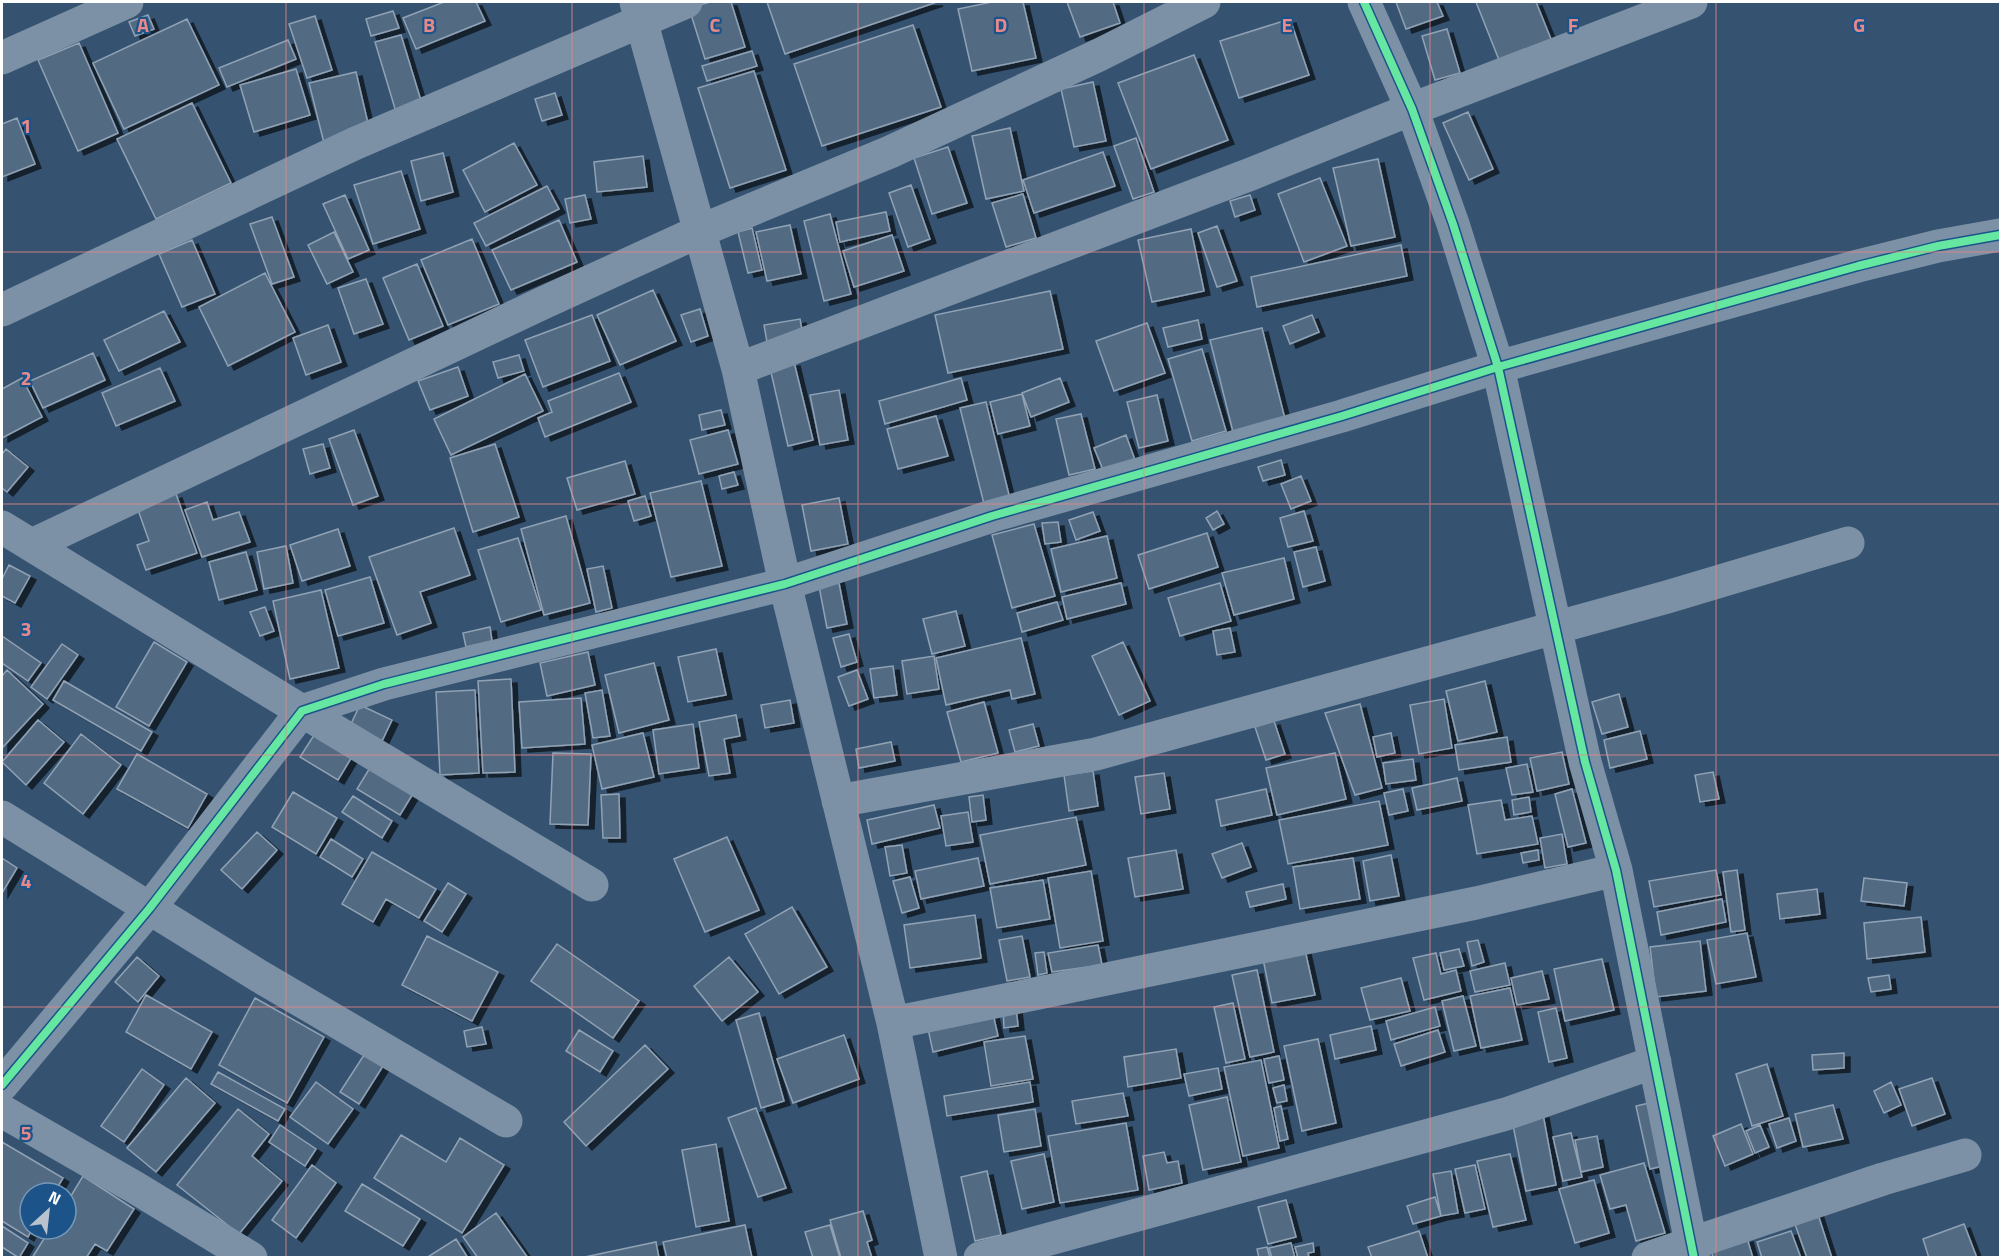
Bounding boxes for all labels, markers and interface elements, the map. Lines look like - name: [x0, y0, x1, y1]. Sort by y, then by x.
- text: A: [137, 9, 149, 40]
- text: B: [423, 9, 435, 40]
- text: C: [710, 9, 721, 40]
- text: D: [995, 9, 1007, 40]
- text: E: [1281, 9, 1293, 40]
- text: F: [1568, 9, 1579, 40]
- text: G: [1853, 9, 1865, 40]
- text: 1: [20, 110, 32, 141]
- text: 2: [20, 362, 32, 393]
- text: 3: [20, 613, 32, 644]
- text: 4: [20, 865, 32, 896]
- text: 5: [20, 1117, 32, 1148]
- north arrow: [18, 1181, 78, 1241]
- text: N: [44, 1184, 65, 1211]

